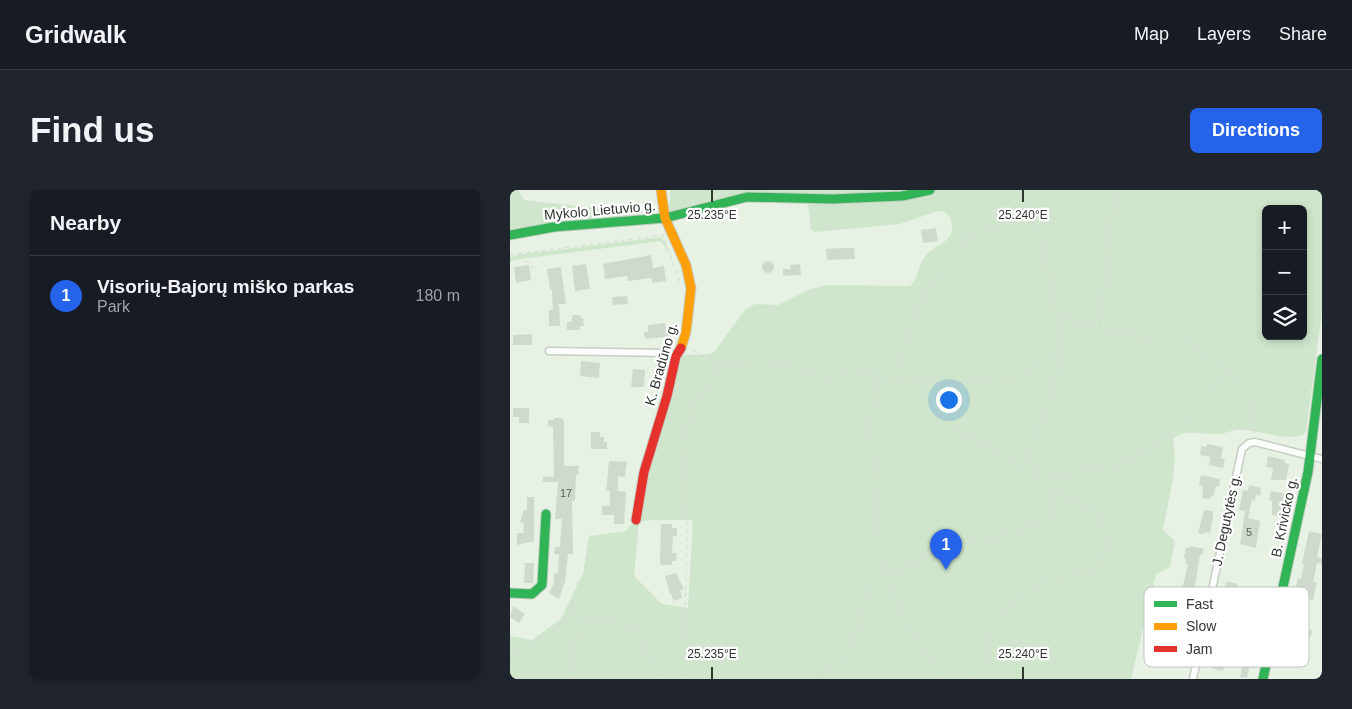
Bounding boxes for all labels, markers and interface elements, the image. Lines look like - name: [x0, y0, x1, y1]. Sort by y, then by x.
- text: Gridwalk: [25, 21, 126, 48]
- text: Map: [1134, 24, 1169, 44]
- text: Layers: [1197, 24, 1251, 44]
- text: Share: [1279, 24, 1327, 44]
- button: Directions: [1190, 108, 1322, 153]
- text: Find us: [30, 110, 154, 149]
- street label: Mykolo Lietuvio g.: [543, 197, 657, 223]
- map controls: [1262, 205, 1307, 340]
- button: +: [1262, 205, 1307, 250]
- text: 25.235°E: [687, 208, 737, 222]
- text: 25.240°E: [998, 208, 1048, 222]
- text: Nearby: [50, 211, 121, 234]
- button: −: [1262, 250, 1307, 295]
- text: Visorių-Bajorų miško parkas: [97, 276, 354, 297]
- text: 1: [62, 287, 70, 304]
- text: 180 m: [416, 287, 460, 304]
- button: layers: [1262, 295, 1307, 340]
- text: Park: [97, 298, 130, 315]
- street label: K. Bradūno g.: [642, 321, 680, 407]
- your location: [936, 387, 962, 413]
- street label: J. Degutytės g.: [1208, 473, 1244, 567]
- street label: B. Krivicko g.: [1268, 475, 1300, 559]
- house number: 17: [560, 487, 572, 499]
- house number: 5: [1246, 526, 1252, 538]
- pin: 1: [930, 529, 962, 570]
- legend: [1144, 587, 1309, 667]
- text: Fast: [1186, 596, 1213, 612]
- text: Slow: [1186, 618, 1217, 634]
- text: Jam: [1186, 641, 1212, 657]
- text: 25.235°E: [687, 647, 737, 661]
- text: 25.240°E: [998, 647, 1048, 661]

